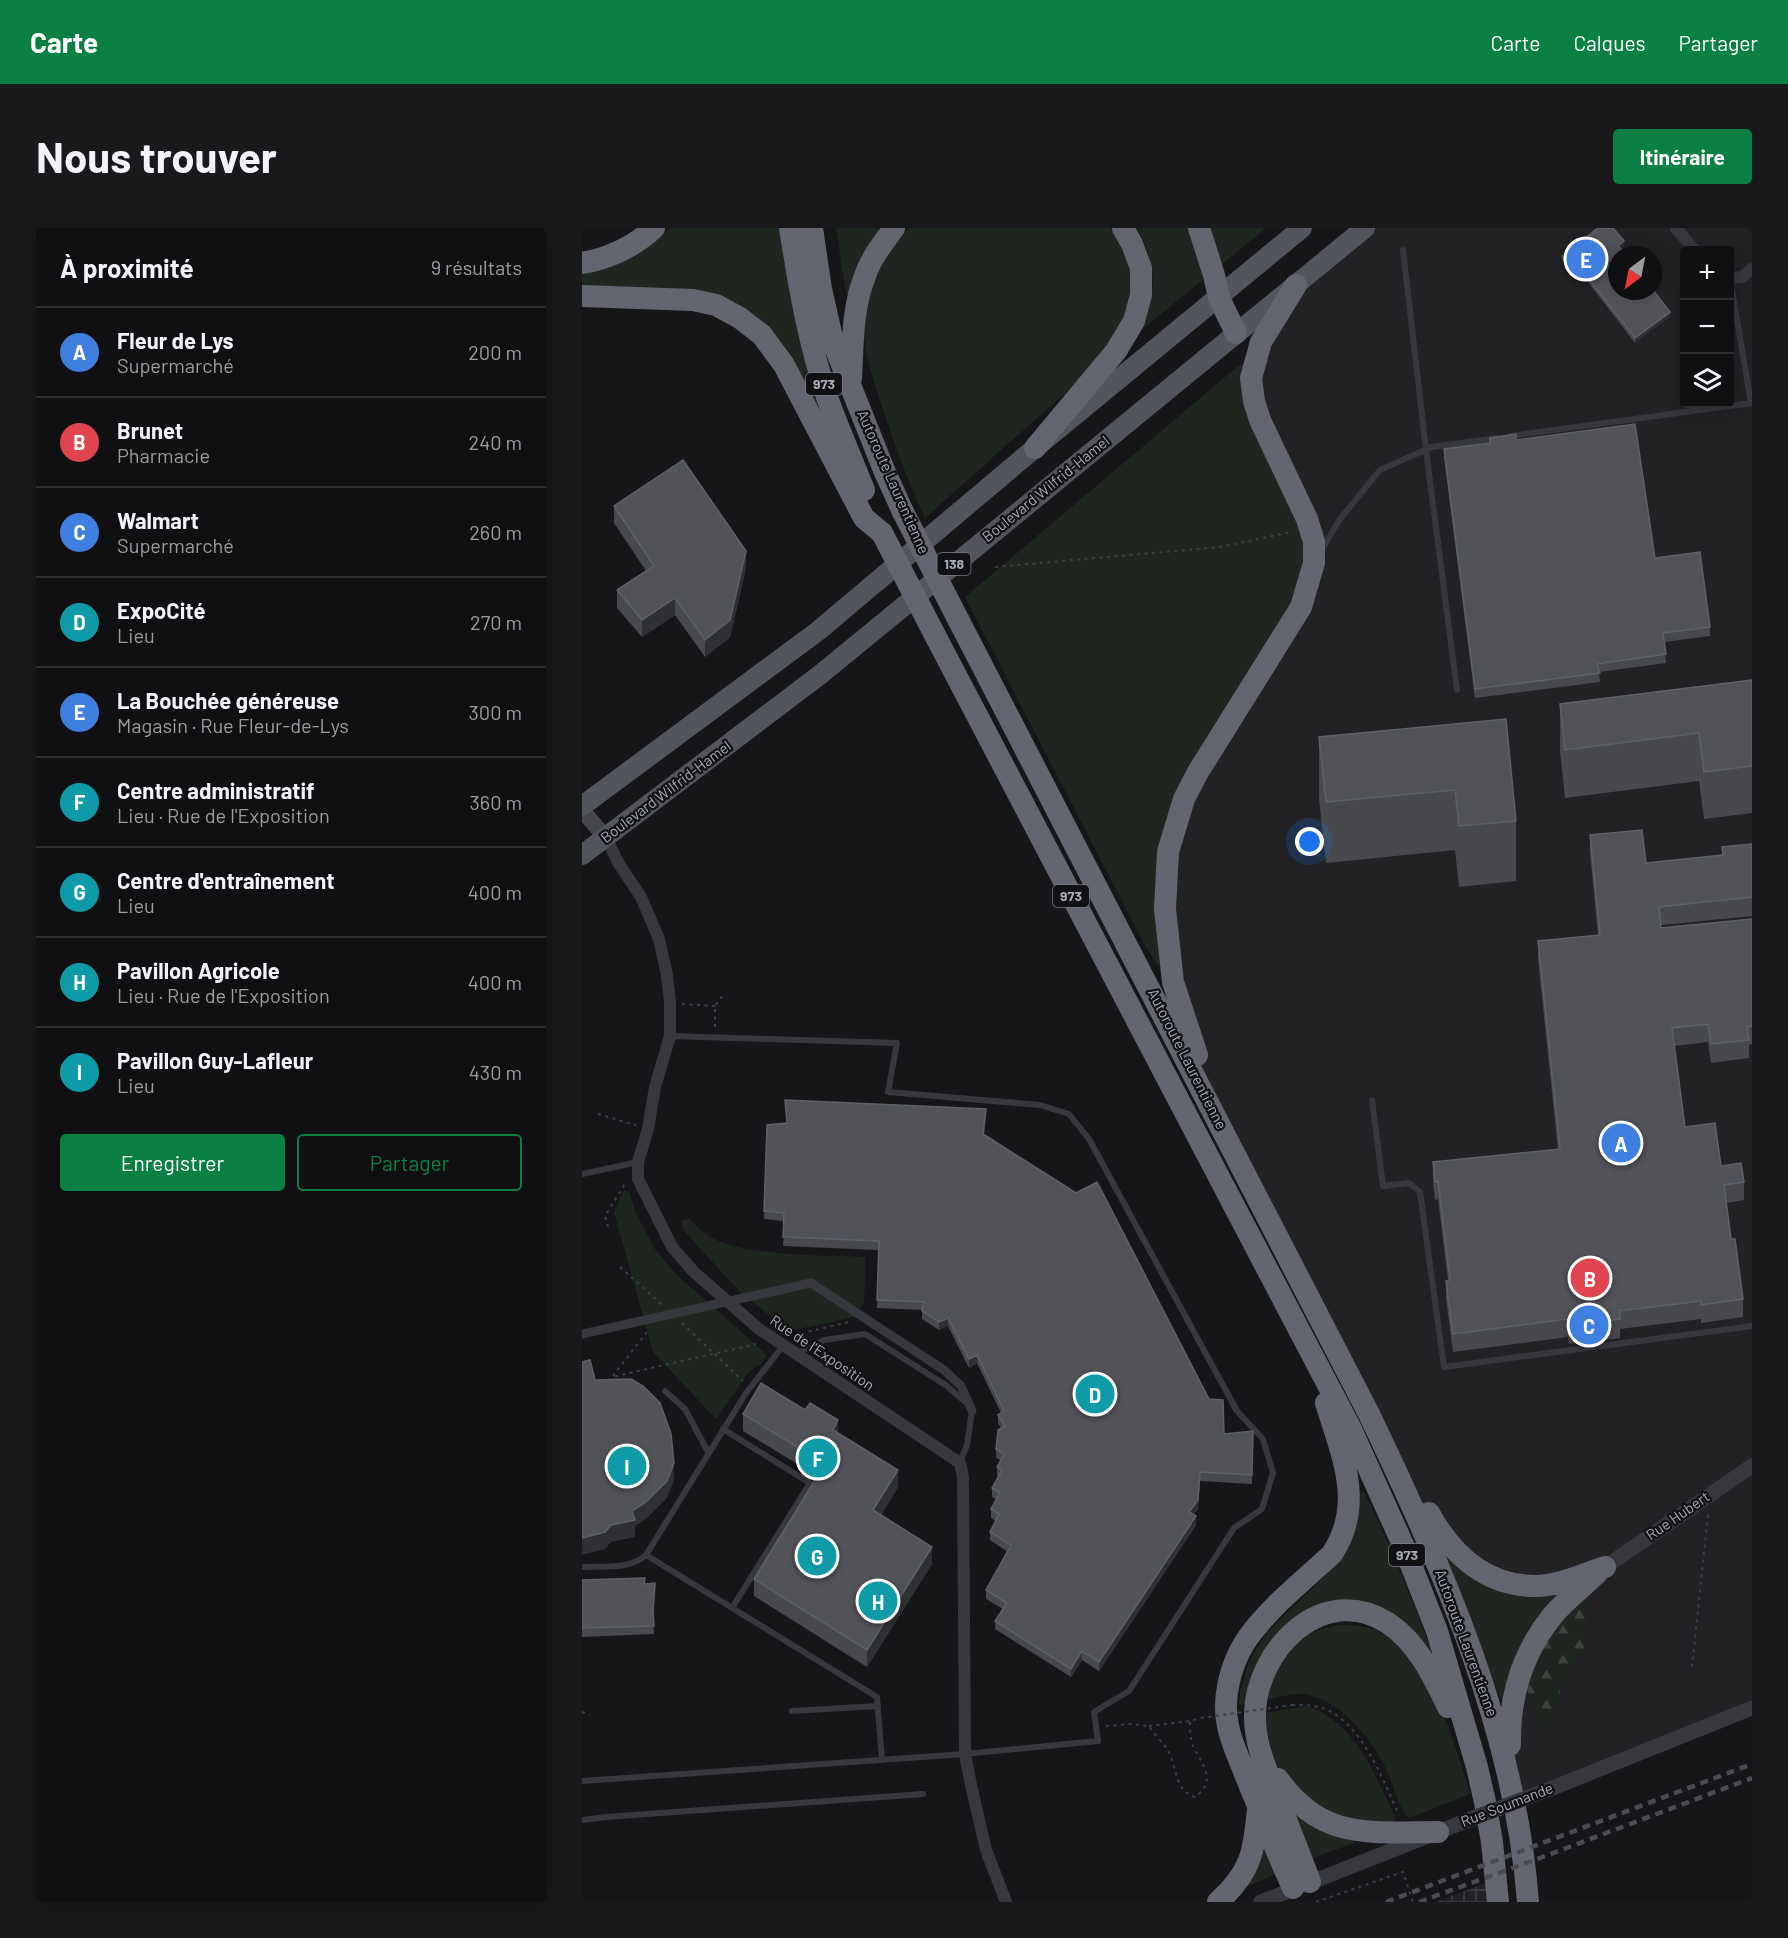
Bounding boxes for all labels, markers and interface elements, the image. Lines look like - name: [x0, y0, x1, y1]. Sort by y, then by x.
- text: Carte: [30, 25, 98, 59]
- text: Carte: [1491, 30, 1540, 55]
- text: Calques: [1573, 30, 1646, 55]
- text: Partager: [1679, 30, 1758, 55]
- button: Itinéraire: [1613, 129, 1752, 184]
- text: Nous trouver: [36, 131, 277, 181]
- pin: E: [1566, 237, 1606, 282]
- north arrow: [1608, 246, 1662, 300]
- map controls: [1680, 246, 1734, 408]
- button: +: [1680, 246, 1734, 300]
- text: À proximité: [60, 252, 194, 283]
- text: 9 résultats: [431, 255, 522, 279]
- button: −: [1680, 300, 1734, 354]
- text: Fleur de Lys: [117, 327, 234, 353]
- text: A: [73, 340, 86, 364]
- text: 200 m: [468, 340, 522, 364]
- text: Supermarché: [117, 353, 234, 377]
- button: layers: [1680, 354, 1734, 408]
- road number: 973: [806, 373, 842, 395]
- street label: Autoroute Laurentienne: [854, 407, 934, 556]
- text: Brunet: [117, 417, 183, 443]
- text: B: [73, 430, 86, 454]
- text: 240 m: [468, 430, 522, 454]
- street label: Boulevard Wilfrid-Hamel: [978, 431, 1113, 545]
- text: Pharmacie: [117, 443, 210, 467]
- text: Walmart: [117, 507, 199, 533]
- text: C: [73, 520, 86, 544]
- text: 260 m: [469, 520, 522, 544]
- text: Supermarché: [117, 533, 234, 557]
- road number: 138: [938, 553, 970, 575]
- text: ExpoCité: [117, 597, 206, 623]
- text: D: [73, 610, 86, 634]
- text: 270 m: [470, 610, 522, 634]
- text: Lieu: [117, 623, 155, 647]
- text: La Bouchée généreuse: [117, 687, 339, 713]
- text: E: [74, 700, 85, 724]
- text: 300 m: [469, 700, 522, 724]
- text: Magasin · Rue Fleur-de-Lys: [117, 713, 349, 737]
- street label: Boulevard Wilfrid-Hamel: [597, 736, 734, 846]
- text: Centre administratif: [117, 777, 315, 803]
- text: F: [74, 790, 85, 814]
- text: 360 m: [470, 790, 522, 814]
- text: Lieu · Rue de l'Exposition: [117, 803, 330, 827]
- your location: [1295, 827, 1324, 856]
- text: Centre d'entraînement: [117, 867, 335, 893]
- text: G: [73, 880, 86, 904]
- text: 400 m: [468, 880, 522, 904]
- road number: 973: [1053, 885, 1089, 907]
- text: Lieu: [117, 893, 155, 917]
- text: Pavillon Agricole: [117, 957, 280, 983]
- text: H: [73, 970, 86, 994]
- text: 400 m: [468, 970, 522, 994]
- text: Lieu · Rue de l'Exposition: [117, 983, 330, 1007]
- street label: Autoroute Laurentienne: [1145, 985, 1231, 1132]
- text: Pavillon Guy-Lafleur: [117, 1047, 313, 1073]
- text: I: [77, 1060, 82, 1084]
- text: 430 m: [469, 1060, 522, 1084]
- text: Lieu: [117, 1073, 155, 1097]
- pin: A: [1602, 1120, 1640, 1166]
- button: Enregistrer: [60, 1134, 285, 1191]
- button: Partager: [297, 1134, 522, 1191]
- pin: B: [1570, 1256, 1610, 1300]
- pin: C: [1570, 1302, 1608, 1348]
- street label: Rue de l'Exposition: [767, 1311, 878, 1394]
- pin: D: [1076, 1372, 1114, 1416]
- pin: F: [798, 1436, 838, 1480]
- pin: I: [608, 1444, 646, 1488]
- street label: Rue Hubert: [1642, 1487, 1713, 1544]
- pin: G: [798, 1534, 836, 1578]
- road number: 973: [1389, 1544, 1425, 1566]
- street label: Autoroute Laurentienne: [1432, 1567, 1502, 1719]
- pin: H: [858, 1578, 898, 1624]
- street label: Rue Soumande: [1458, 1778, 1555, 1830]

